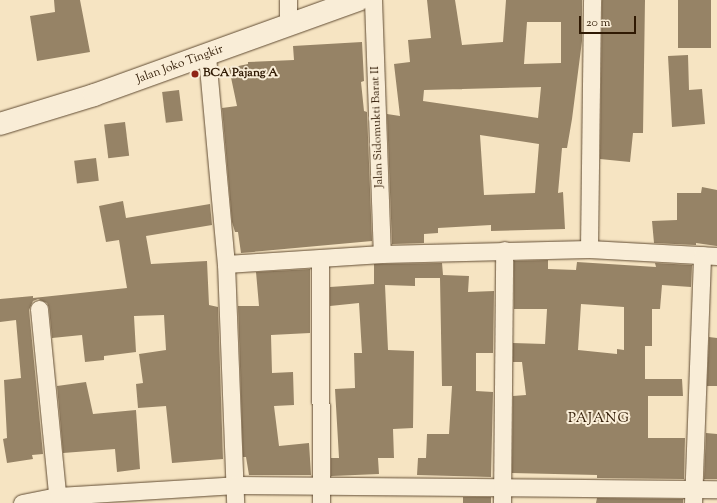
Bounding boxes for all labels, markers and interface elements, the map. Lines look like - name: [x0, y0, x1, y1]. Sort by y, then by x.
- scale bar: [581, 8, 638, 34]
- text: 20 m: [586, 14, 610, 32]
- street label: Jalan Joko Tingkir: [135, 43, 225, 87]
- street label: Jalan Sidomukti Barat II: [369, 66, 387, 188]
- place label: BCA Pajang A: [203, 67, 278, 81]
- marker: BCA Pajang A: [190, 69, 200, 79]
- district label: PAJANG: [568, 411, 630, 427]

